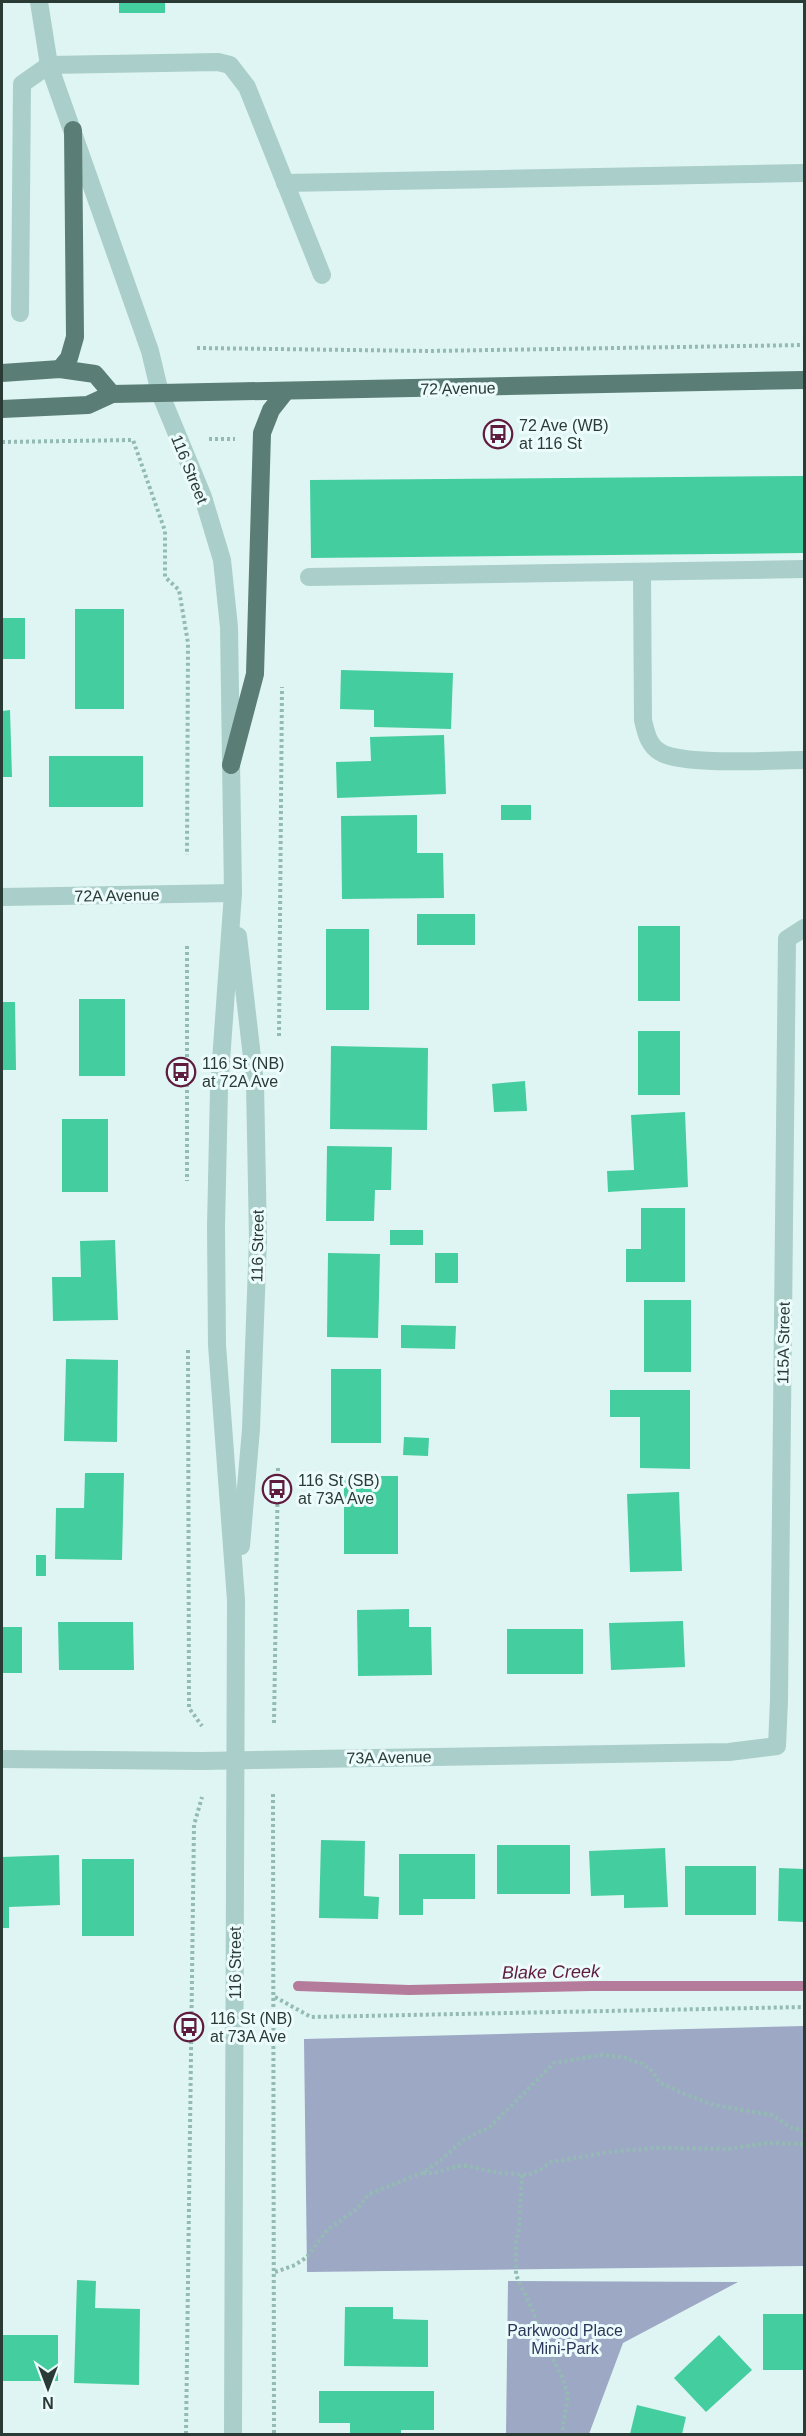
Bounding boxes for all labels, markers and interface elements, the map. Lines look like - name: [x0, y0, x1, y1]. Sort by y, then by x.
- street label: 72 Avenue: [420, 379, 496, 398]
- place label: 72 Ave (WB) at 116 St: [519, 417, 609, 452]
- bus stop icon: 72 Ave (WB) at 116 St: [482, 418, 514, 450]
- street label: 116 Street: [168, 432, 211, 507]
- street label: 72A Avenue: [74, 886, 160, 905]
- place label: 116 St (NB) at 72A Ave: [202, 1055, 284, 1090]
- bus stop icon: 116 St (NB) at 72A Ave: [165, 1056, 197, 1088]
- street label: 116 Street: [248, 1209, 267, 1282]
- street label: 115A Street: [774, 1301, 793, 1384]
- place label: 116 St (SB) at 73A Ave: [298, 1472, 380, 1507]
- bus stop icon: 116 St (SB) at 73A Ave: [261, 1473, 293, 1505]
- street label: 73A Avenue: [346, 1748, 432, 1767]
- street label: 116 Street: [227, 1926, 244, 1999]
- water label: Blake Creek: [502, 1961, 601, 1983]
- place label: 116 St (NB) at 73A Ave: [210, 2010, 292, 2045]
- bus stop icon: 116 St (NB) at 73A Ave: [173, 2011, 205, 2043]
- park label: Parkwood Place Mini-Park: [507, 2322, 623, 2357]
- north arrow: [18, 2358, 78, 2418]
- text: N: [42, 2394, 54, 2411]

